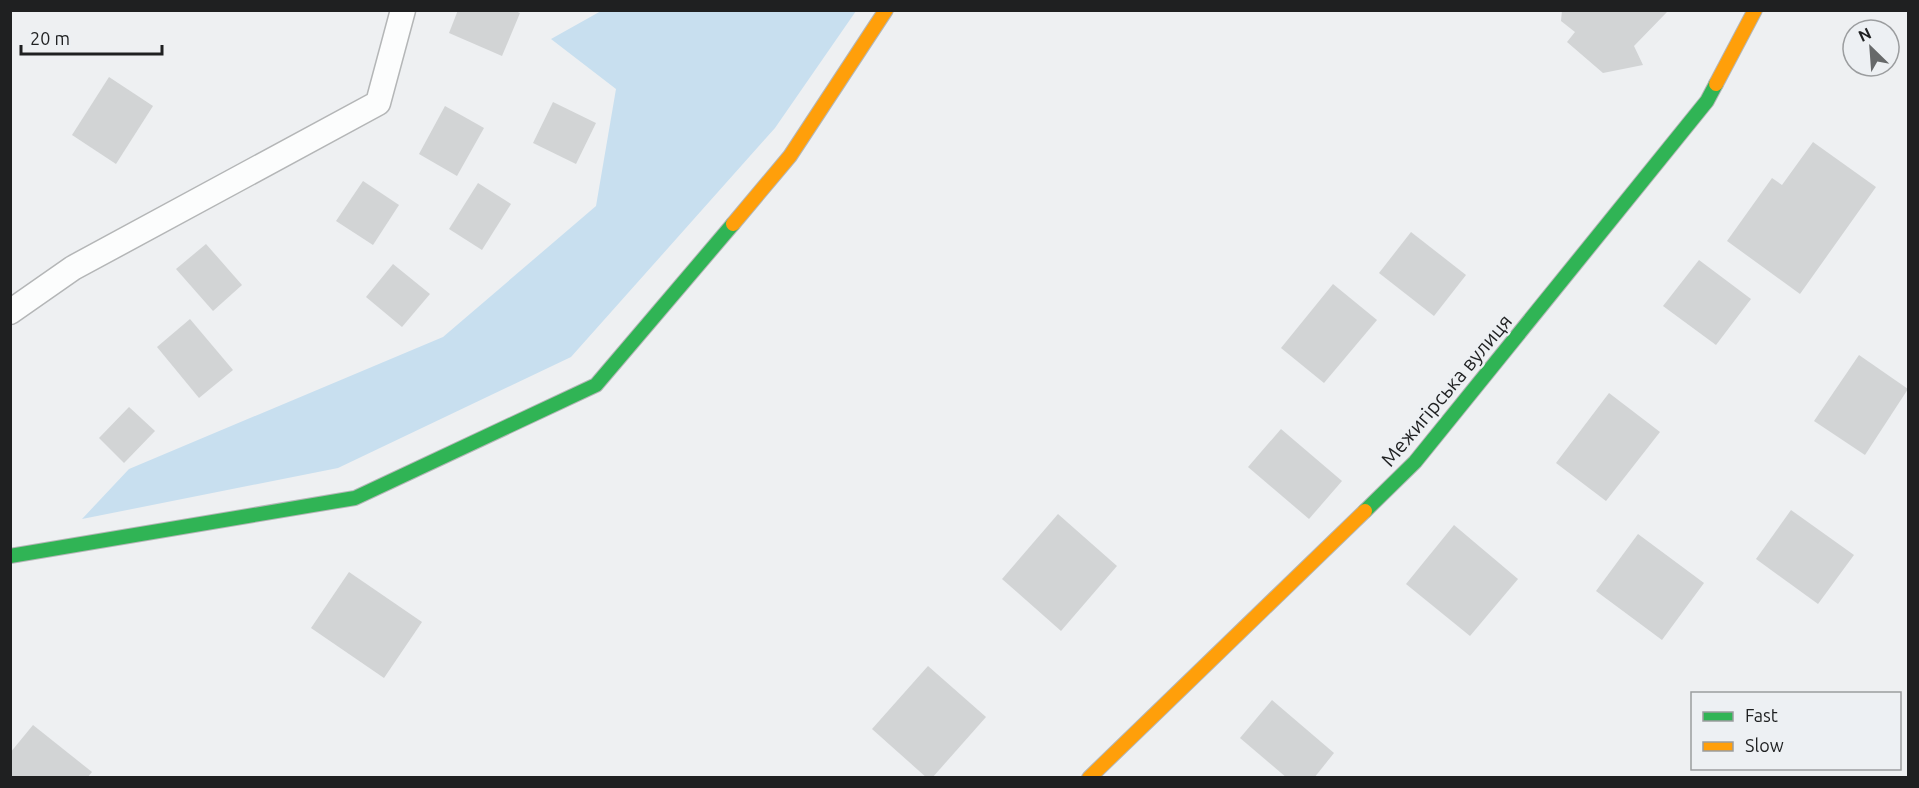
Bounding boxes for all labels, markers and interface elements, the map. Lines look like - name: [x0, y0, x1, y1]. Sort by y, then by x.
- scale bar: [21, 18, 162, 56]
- north arrow: [1841, 18, 1901, 78]
- text: N: [1855, 24, 1874, 45]
- text: 20 m: [30, 28, 70, 48]
- street label: Межигірська вулиця: [1376, 310, 1516, 470]
- legend: [1691, 692, 1901, 770]
- text: Fast: [1745, 705, 1778, 725]
- text: Slow: [1745, 735, 1784, 755]

